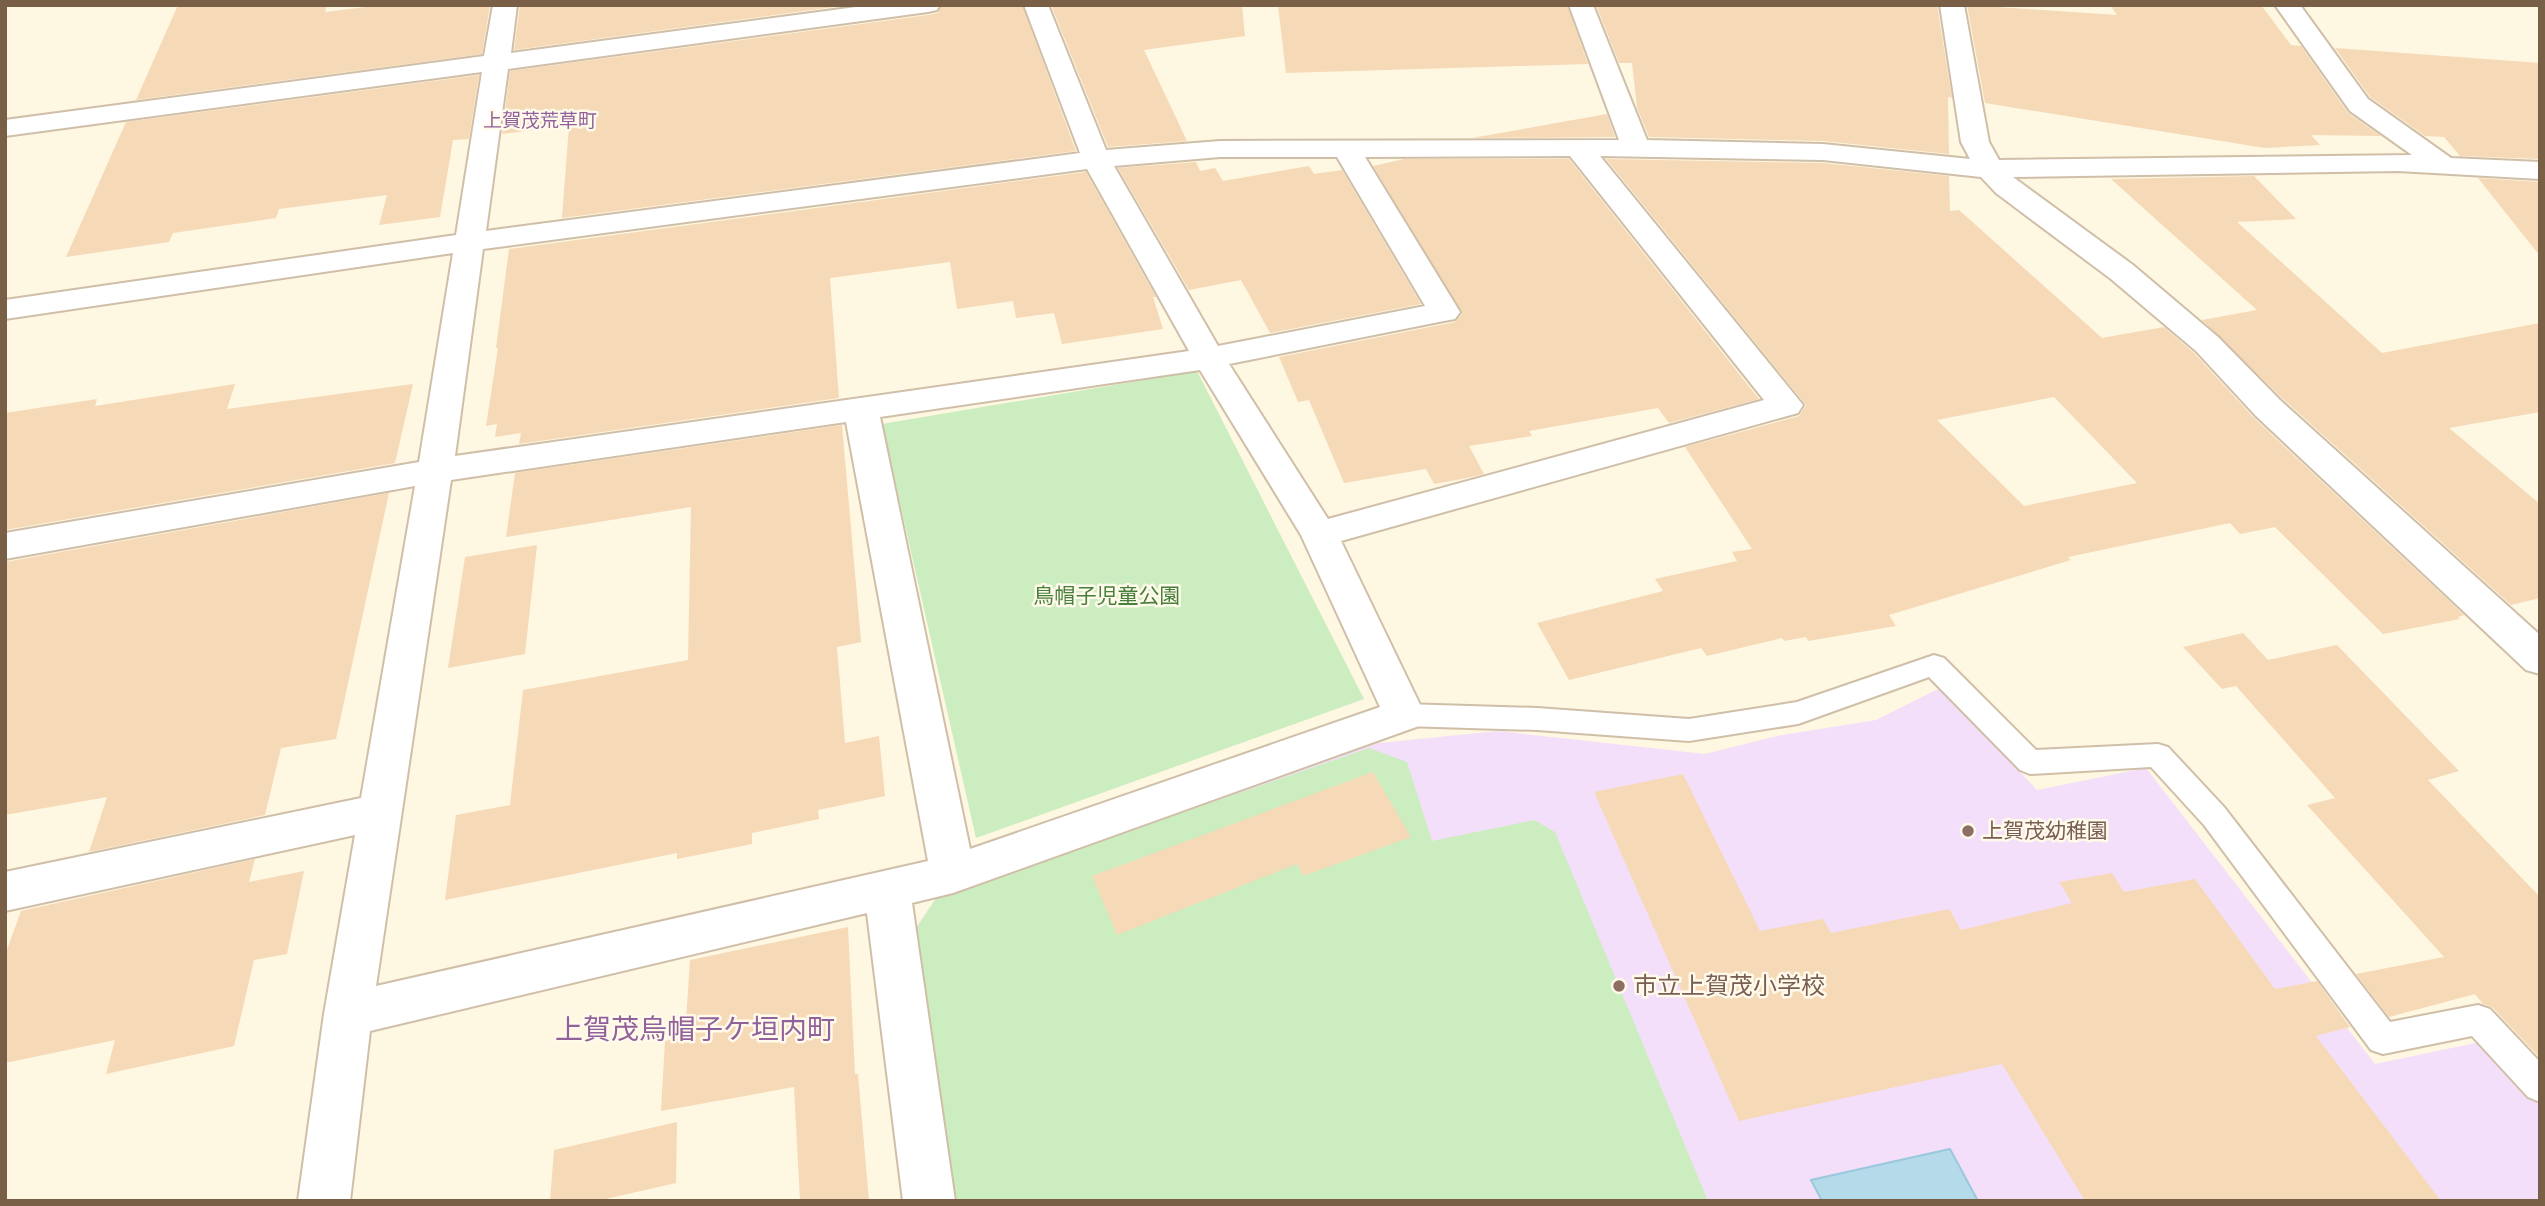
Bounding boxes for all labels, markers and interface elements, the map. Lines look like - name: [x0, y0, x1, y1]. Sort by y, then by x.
- district label: 上賀茂荒草町: [483, 109, 597, 131]
- park label: 鳥帽子児童公園: [1034, 583, 1181, 608]
- place label: 上賀茂幼稚園: [1982, 818, 2108, 843]
- marker: 上賀茂幼稚園: [1960, 823, 1976, 839]
- place label: 市立上賀茂小学校: [1633, 971, 1825, 999]
- marker: 市立上賀茂小学校: [1611, 978, 1627, 994]
- district label: 上賀茂烏帽子ケ垣内町: [555, 1012, 835, 1045]

